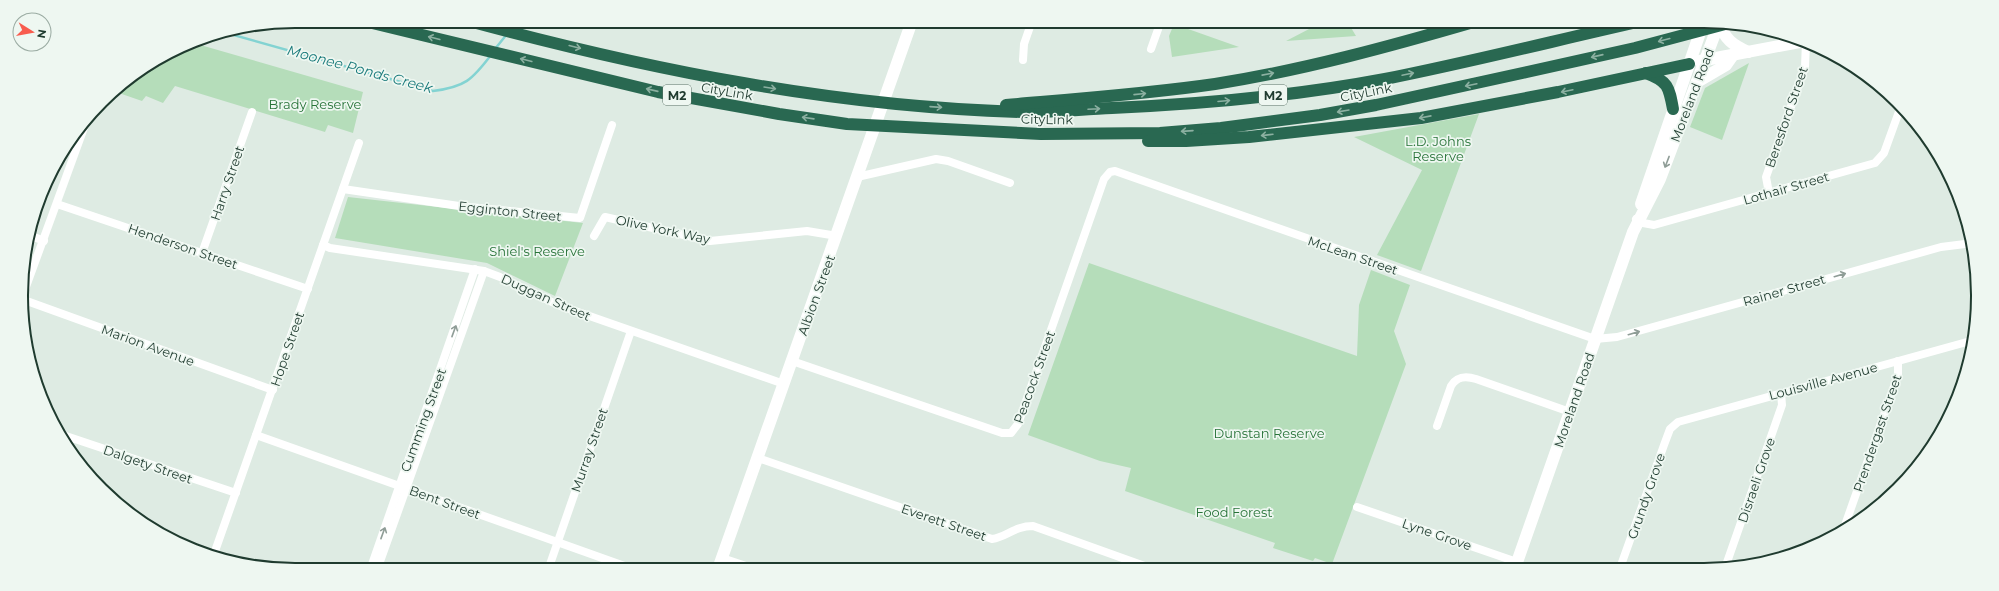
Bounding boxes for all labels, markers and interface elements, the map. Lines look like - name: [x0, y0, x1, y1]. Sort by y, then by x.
- north arrow: [12, 12, 52, 52]
- text: N: [34, 28, 50, 40]
- one-way arrow: [428, 34, 441, 41]
- one-way arrow: [1658, 37, 1671, 45]
- water label: Moonee Ponds Creek: [285, 41, 435, 97]
- one-way arrow: [568, 44, 581, 51]
- street label: Moreland Road: [1667, 46, 1717, 144]
- one-way arrow: [1591, 53, 1604, 61]
- one-way arrow: [520, 56, 533, 64]
- street label: Beresford Street: [1761, 64, 1811, 170]
- one-way arrow: [1261, 70, 1274, 78]
- one-way arrow: [1401, 70, 1414, 78]
- street label: CityLink: [700, 79, 754, 103]
- street label: CityLink: [1339, 79, 1393, 105]
- one-way arrow: [1464, 81, 1477, 89]
- one-way arrow: [763, 84, 776, 92]
- road number: M2: [663, 85, 691, 105]
- road number: M2: [1259, 85, 1287, 105]
- one-way arrow: [646, 86, 659, 94]
- one-way arrow: [1561, 87, 1574, 95]
- one-way arrow: [1133, 90, 1146, 98]
- park label: Brady Reserve: [269, 96, 362, 112]
- one-way arrow: [1217, 98, 1230, 105]
- one-way arrow: [929, 103, 942, 110]
- one-way arrow: [1087, 105, 1100, 112]
- one-way arrow: [1337, 107, 1350, 115]
- street label: CityLink: [1021, 111, 1073, 127]
- one-way arrow: [1419, 113, 1432, 121]
- one-way arrow: [802, 114, 815, 122]
- one-way arrow: [1181, 127, 1194, 134]
- one-way arrow: [1261, 131, 1274, 138]
- park label: L.D. Johns Reserve: [1405, 133, 1471, 164]
- street label: Harry Street: [207, 143, 247, 223]
- one-way arrow: [1662, 155, 1670, 167]
- street label: Lothair Street: [1741, 168, 1831, 208]
- street label: Egginton Street: [458, 198, 562, 224]
- street label: Olive York Way: [614, 211, 713, 247]
- street label: Henderson Street: [126, 220, 240, 272]
- street label: McLean Street: [1306, 232, 1400, 278]
- park label: Shiel's Reserve: [489, 243, 585, 259]
- street label: Albion Street: [794, 252, 838, 338]
- street label: Duggan Street: [499, 270, 593, 324]
- street label: Rainer Street: [1741, 271, 1827, 309]
- one-way arrow: [1833, 271, 1846, 278]
- street label: Hope Street: [267, 309, 307, 389]
- street label: Marion Avenue: [99, 321, 197, 369]
- one-way arrow: [451, 325, 458, 338]
- street label: Peacock Street: [1010, 328, 1058, 426]
- one-way arrow: [1627, 328, 1640, 336]
- street label: Moreland Road: [1550, 350, 1598, 450]
- street label: Louisville Avenue: [1767, 359, 1879, 403]
- street label: Cumming Street: [397, 366, 449, 474]
- street label: Prendergast Street: [1849, 372, 1905, 494]
- street label: Murray Street: [567, 406, 611, 494]
- park label: Dunstan Reserve: [1213, 425, 1325, 441]
- street label: Disraeli Grove: [1734, 435, 1778, 525]
- street label: Dalgety Street: [101, 441, 195, 487]
- street label: Grundy Grove: [1624, 451, 1668, 541]
- street label: Bent Street: [407, 482, 483, 522]
- street label: Everett Street: [899, 500, 989, 544]
- park label: Food Forest: [1195, 504, 1273, 520]
- street label: Lyne Grove: [1400, 515, 1474, 553]
- one-way arrow: [379, 528, 387, 540]

